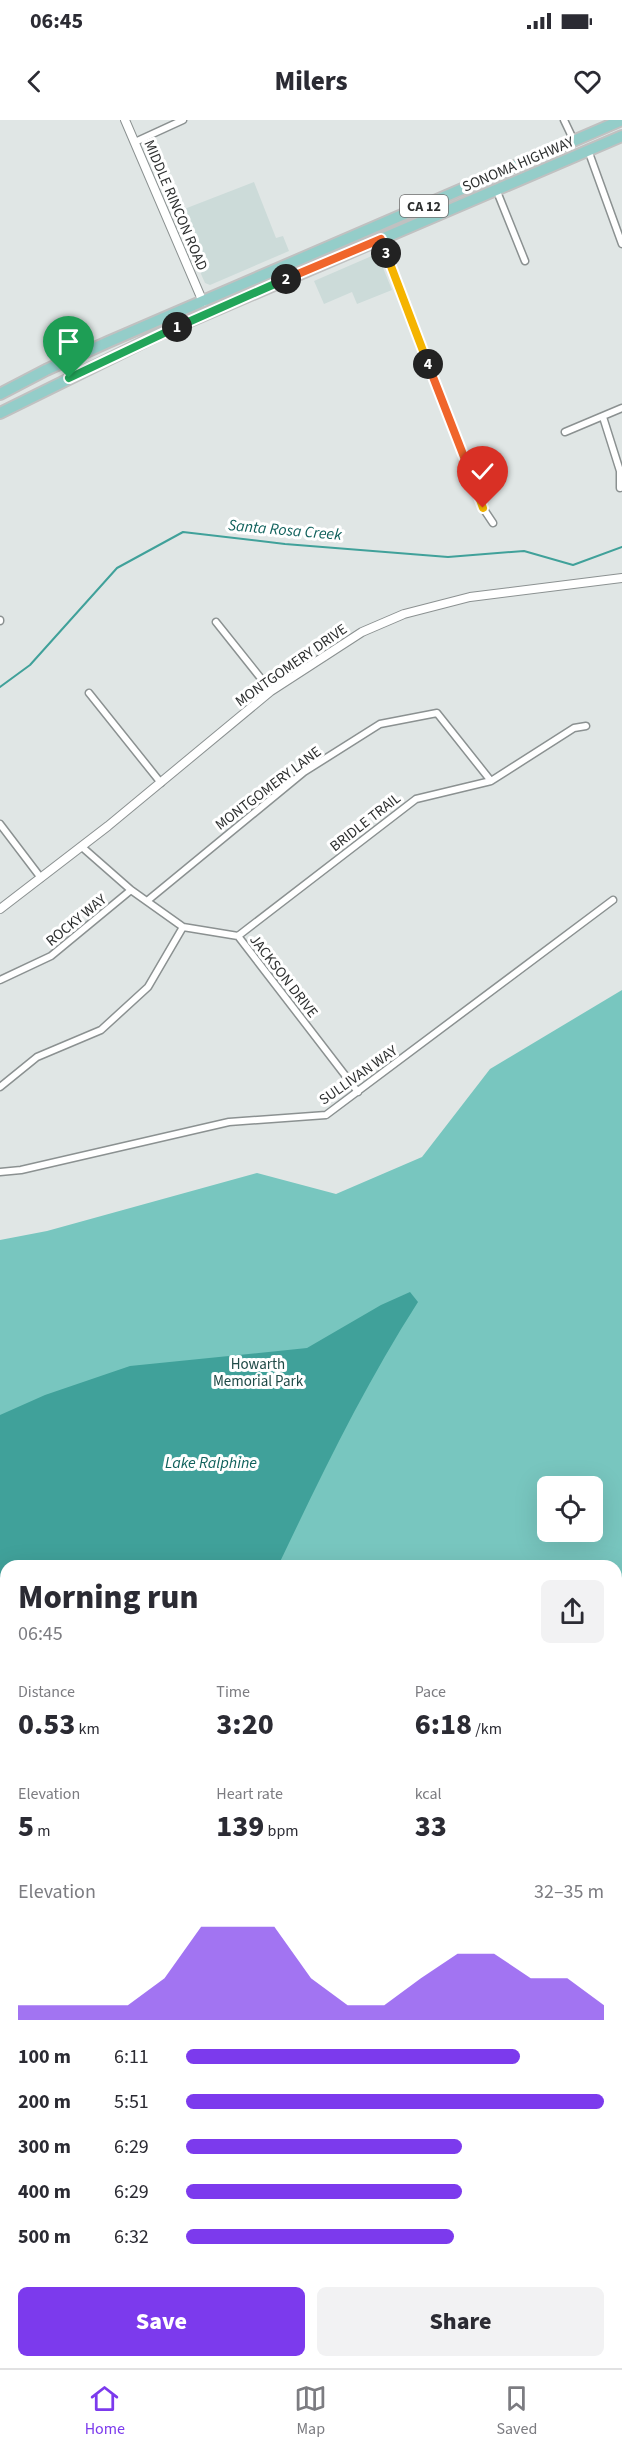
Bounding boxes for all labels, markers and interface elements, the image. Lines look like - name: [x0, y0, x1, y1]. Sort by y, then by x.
- text: 06:45: [30, 5, 83, 37]
- text: Milers: [274, 62, 348, 101]
- icon: back: [18, 65, 51, 98]
- icon: heart: [571, 65, 604, 98]
- street label: SONOMA HIGHWAY: [459, 131, 578, 197]
- street label: MIDDLE RINCON ROAD: [138, 137, 213, 274]
- road number: CA 12: [400, 195, 448, 217]
- pin: 3: [371, 238, 401, 268]
- text: 3: [382, 242, 390, 264]
- pin: 2: [271, 264, 301, 294]
- text: 2: [282, 268, 290, 290]
- pin: 1: [162, 312, 192, 342]
- pin: [43, 316, 94, 378]
- text: 1: [173, 316, 181, 338]
- icon: arrive: [52, 325, 85, 358]
- pin: 4: [413, 349, 443, 379]
- text: 4: [424, 353, 432, 375]
- pin: [457, 446, 508, 508]
- icon: check: [466, 455, 499, 488]
- water label: Santa Rosa Creek: [227, 514, 343, 546]
- street label: MONTGOMERY DRIVE: [231, 619, 352, 712]
- street label: MONTGOMERY LANE: [211, 741, 326, 835]
- street label: BRIDLE TRAIL: [326, 788, 405, 857]
- street label: ROCKY WAY: [42, 889, 112, 951]
- street label: JACKSON DRIVE: [244, 930, 323, 1022]
- street label: SULLIVAN WAY: [315, 1040, 402, 1110]
- park label: Howarth Memorial Park: [213, 1354, 304, 1392]
- water label: Lake Ralphine: [165, 1452, 257, 1474]
- map controls: [537, 1476, 603, 1542]
- button: locate: [537, 1476, 603, 1542]
- text: Morning run: [18, 1574, 198, 1621]
- button: share: [541, 1580, 604, 1643]
- text: 06:45: [18, 1620, 63, 1648]
- text: Distance: [18, 1681, 75, 1703]
- text: Time: [216, 1681, 250, 1703]
- text: Pace: [415, 1681, 446, 1703]
- text: 0.53: [18, 1703, 75, 1746]
- text: 3:20: [216, 1703, 274, 1746]
- text: 6:18: [415, 1703, 472, 1746]
- text: km: [75, 1718, 100, 1740]
- text: /km: [472, 1718, 502, 1740]
- text: Elevation: [18, 1783, 80, 1805]
- text: Heart rate: [216, 1783, 283, 1805]
- text: kcal: [415, 1783, 442, 1805]
- text: 5: [18, 1805, 34, 1848]
- text: 139: [216, 1805, 264, 1848]
- text: 33: [415, 1805, 447, 1848]
- text: m: [34, 1820, 51, 1842]
- text: bpm: [264, 1820, 299, 1842]
- text: Elevation: [18, 1878, 96, 1906]
- text: 32–35 m: [534, 1878, 604, 1906]
- text: 100 m: [18, 2043, 71, 2071]
- text: 6:11: [114, 2043, 149, 2071]
- text: 200 m: [18, 2088, 71, 2116]
- text: 5:51: [114, 2088, 149, 2116]
- text: 300 m: [18, 2133, 71, 2161]
- text: 6:29: [114, 2133, 149, 2161]
- text: 400 m: [18, 2178, 71, 2206]
- text: 6:29: [114, 2178, 149, 2206]
- text: 500 m: [18, 2223, 71, 2251]
- text: 6:32: [114, 2223, 149, 2251]
- button: Save: [18, 2287, 305, 2356]
- button: Share: [317, 2287, 604, 2356]
- tab: Home: [85, 2382, 125, 2440]
- tab: Map: [294, 2382, 327, 2440]
- tab: Saved: [497, 2382, 537, 2440]

